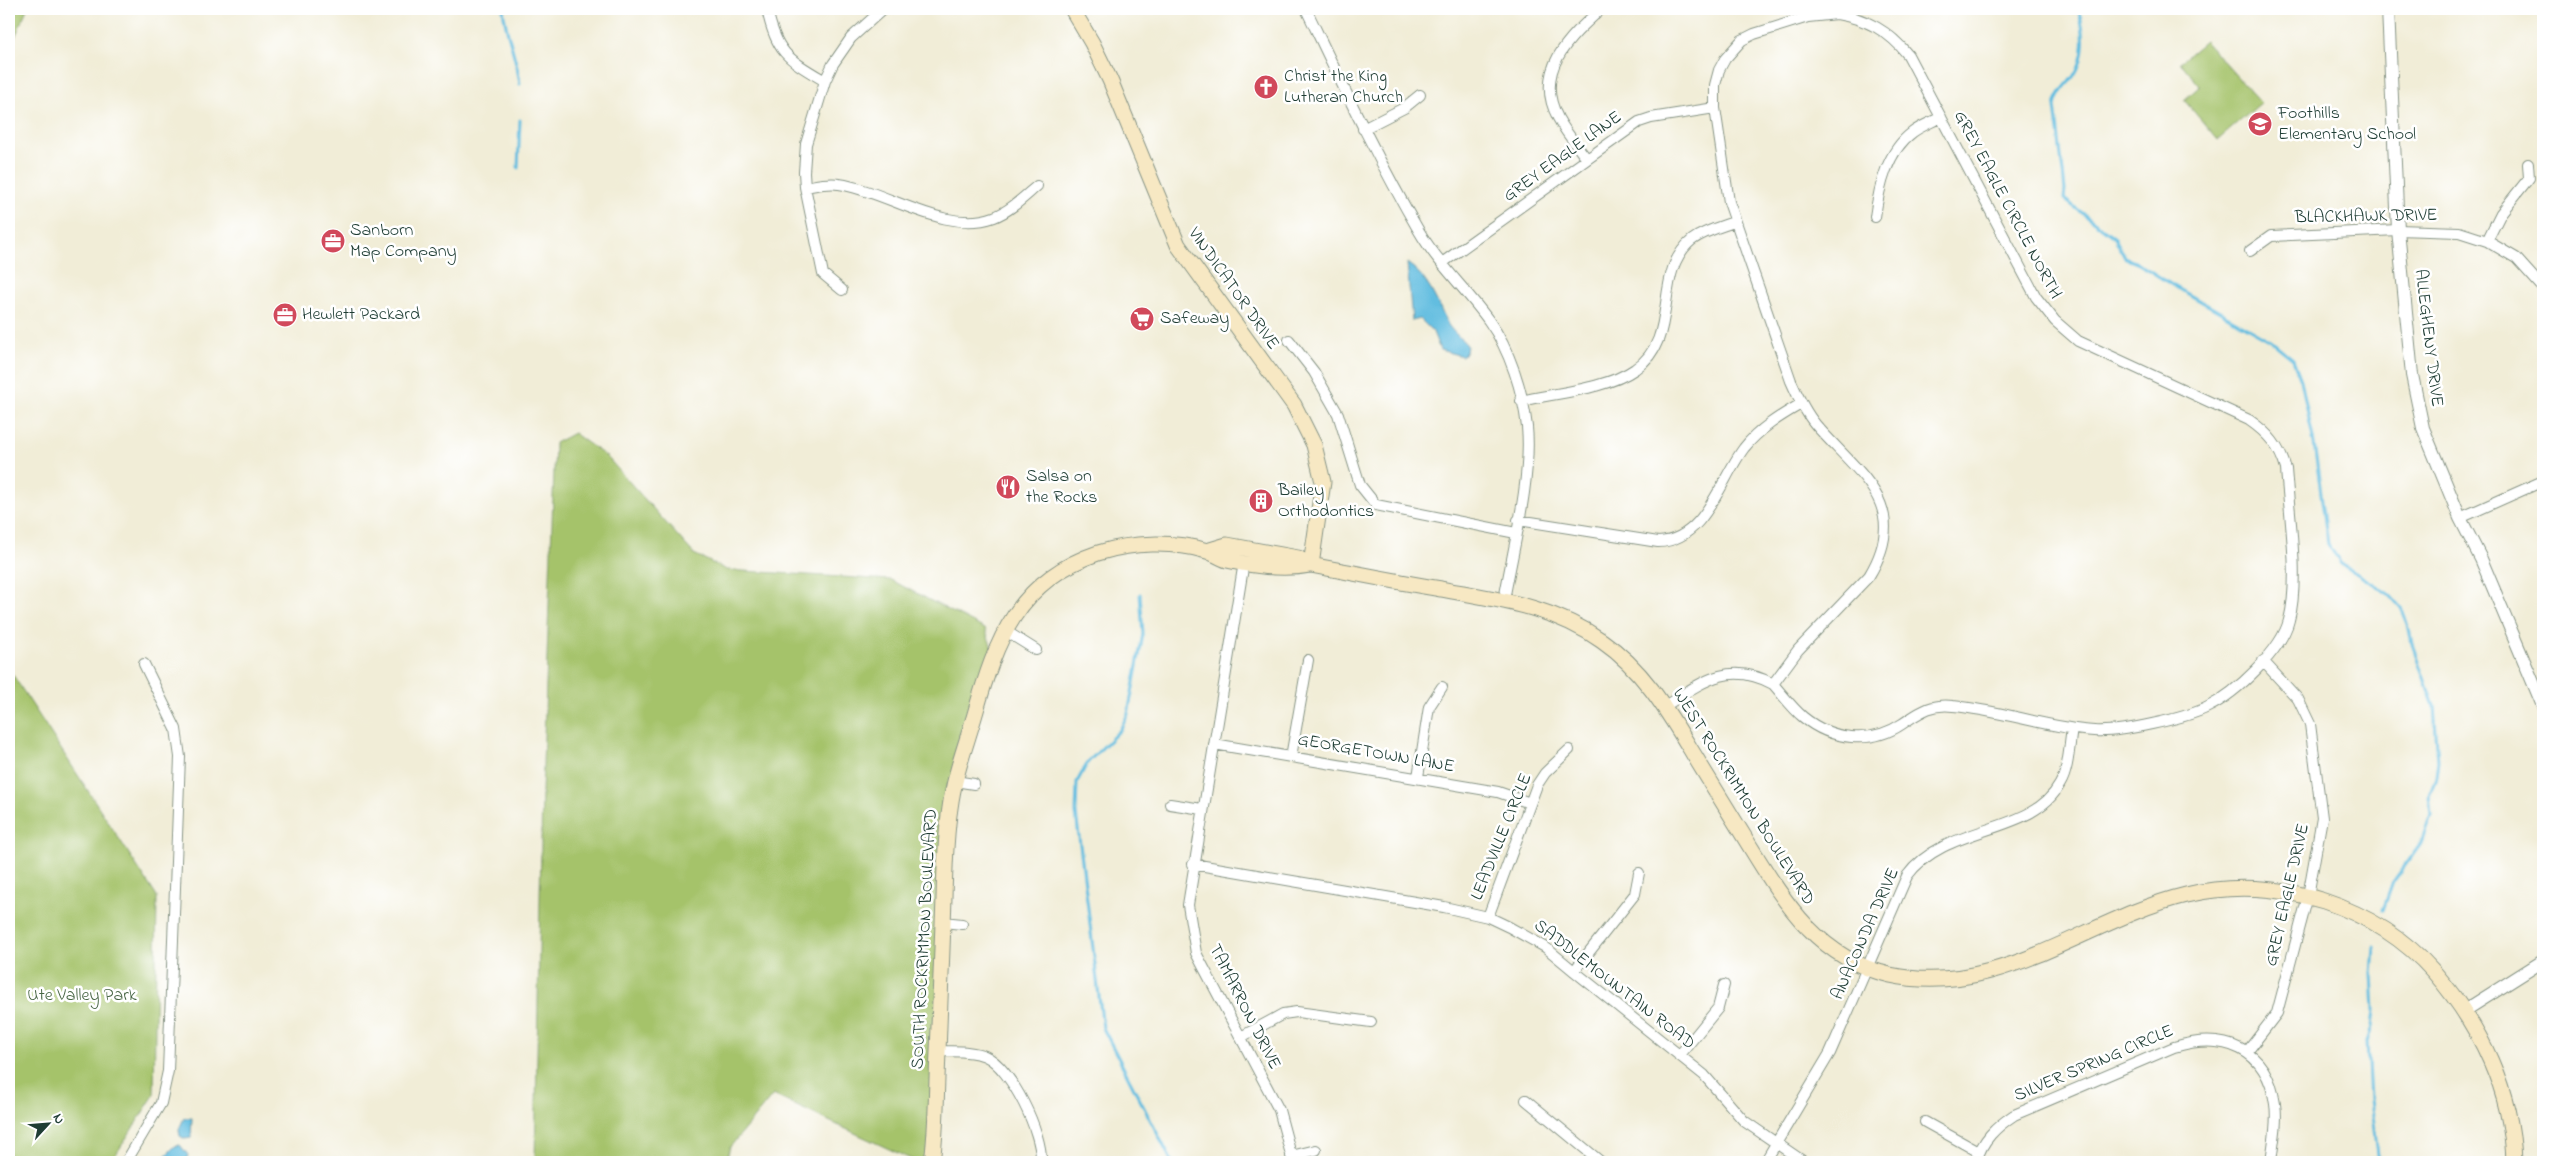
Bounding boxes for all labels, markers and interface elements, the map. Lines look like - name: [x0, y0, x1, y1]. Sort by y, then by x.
- place label: Christ the King Lutheran Church: [1284, 64, 1403, 111]
- church icon: Christ the King Lutheran Church: [1253, 74, 1279, 100]
- place label: Foothills Elementary School: [2277, 101, 2416, 148]
- street label: GREY EAGLE LANE: [1498, 105, 1628, 209]
- street label: GREY EAGLE CIRCLE NORTH: [1946, 106, 2068, 304]
- school or university icon: Foothills Elementary School: [2247, 111, 2273, 137]
- street label: BLACKHAWK DRIVE: [2293, 203, 2438, 231]
- place label: Sanborn Map Company: [350, 218, 457, 265]
- street label: VINDICATOR DRIVE: [1180, 222, 1285, 356]
- office icon: Sanborn Map Company: [320, 228, 346, 254]
- street label: ALLEGHENY DRIVE: [2407, 268, 2449, 408]
- office icon: Hewlett Packard: [272, 302, 298, 328]
- place label: Hewlett Packard: [302, 302, 420, 328]
- supermarket icon: Safeway: [1129, 306, 1155, 332]
- place label: Safeway: [1160, 306, 1229, 332]
- place label: Salsa on the Rocks: [1026, 464, 1098, 511]
- restaurant icon: Salsa on the Rocks: [995, 474, 1021, 500]
- place label: Bailey Orthodontics: [1277, 478, 1374, 525]
- building icon: Bailey Orthodontics: [1248, 488, 1274, 514]
- street label: WEST ROCKRIMMON BOULEVARD: [1665, 683, 1821, 911]
- street label: GEORGETOWN LANE: [1296, 727, 1457, 781]
- street label: LEADVILLE CIRCLE: [1465, 769, 1539, 904]
- street label: SOUTH ROCKRIMMON BOULEVARD: [905, 808, 945, 1070]
- street label: GREY EAGLE DRIVE: [2259, 821, 2317, 969]
- street label: ANACONDA DRIVE: [1825, 864, 1907, 1004]
- street label: SADDLEMOUNTAIN ROAD: [1528, 914, 1700, 1056]
- street label: TAMARRON DRIVE: [1201, 940, 1287, 1074]
- park label: Ute Valley Park: [27, 983, 137, 1009]
- street label: SILVER SPRING CIRCLE: [2010, 1019, 2178, 1109]
- north arrow: [22, 1098, 72, 1148]
- text: N: [47, 1110, 70, 1128]

